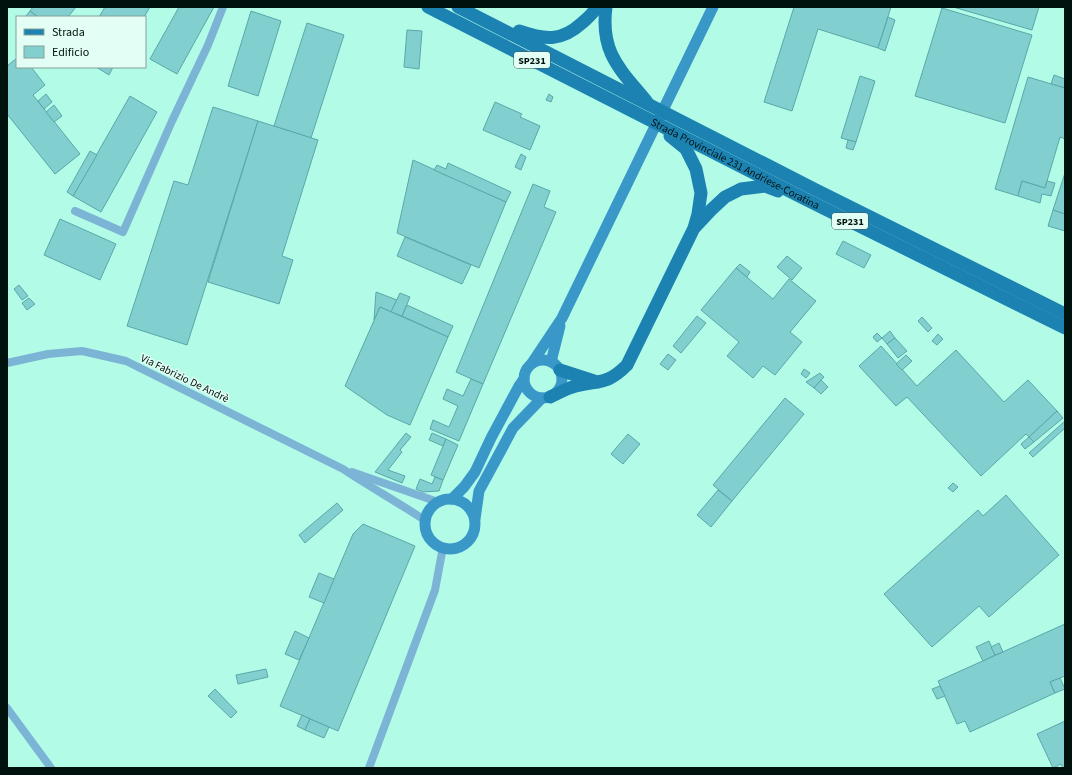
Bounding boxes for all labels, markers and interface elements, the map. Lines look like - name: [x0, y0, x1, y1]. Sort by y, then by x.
- legend: [16, 16, 146, 68]
- text: Strada: [52, 24, 85, 41]
- text: Edificio: [52, 44, 89, 61]
- road number: SP231: [514, 52, 550, 68]
- street label: Strada Provinciale 231 Andriese-Coratina: [648, 115, 822, 213]
- road number: SP231: [832, 213, 868, 229]
- street label: Via Fabrizio De Andrè: [138, 351, 232, 407]

